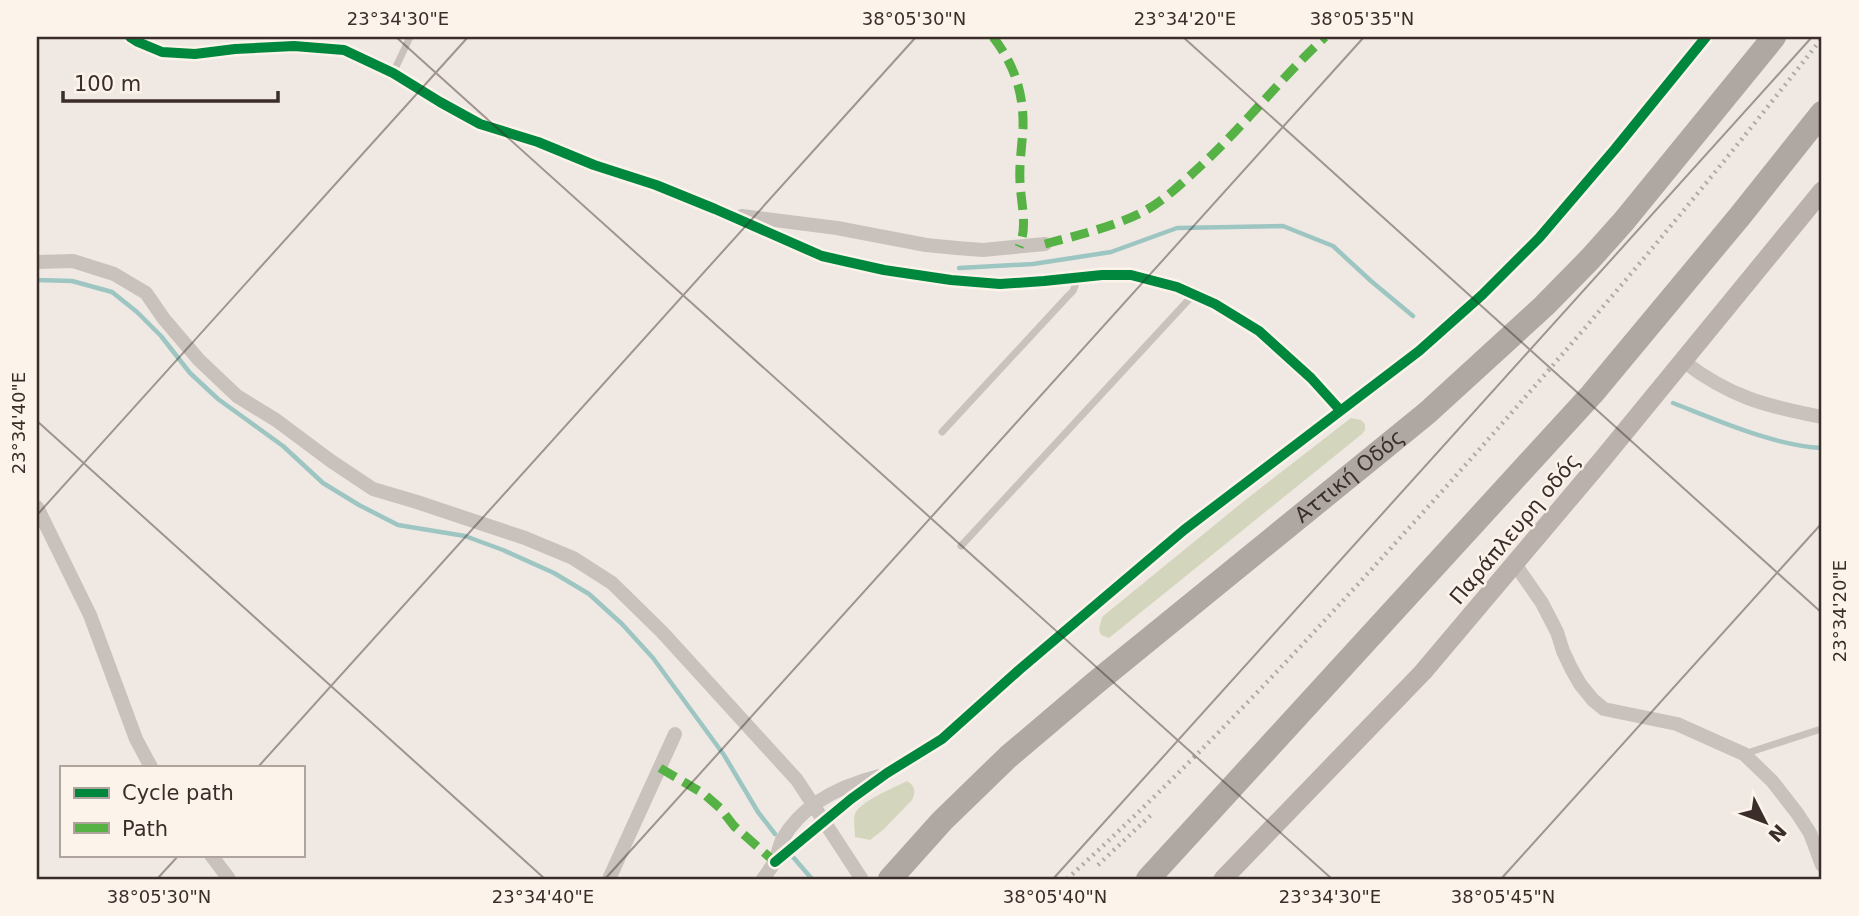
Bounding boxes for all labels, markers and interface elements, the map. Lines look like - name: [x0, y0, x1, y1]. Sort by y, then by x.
- text: 23°34'30"E: [347, 8, 449, 29]
- text: 38°05'30"N: [862, 8, 966, 29]
- text: 23°34'20"E: [1134, 8, 1236, 29]
- text: 38°05'35"N: [1310, 8, 1414, 29]
- scale bar: [63, 60, 278, 104]
- text: 100 m: [74, 72, 141, 96]
- text: 23°34'40"E: [8, 372, 29, 474]
- street label: Αττική Οδός: [1290, 425, 1409, 528]
- street label: Παράπλευρη οδός: [1445, 449, 1585, 609]
- text: 23°34'20"E: [1829, 560, 1850, 662]
- legend: [60, 766, 304, 856]
- text: Cycle path: [122, 781, 234, 805]
- north arrow: [1730, 786, 1800, 856]
- text: Path: [122, 817, 168, 841]
- text: N: [1764, 820, 1791, 847]
- text: 38°05'30"N: [107, 886, 211, 907]
- text: 23°34'40"E: [492, 886, 594, 907]
- text: 38°05'40"N: [1003, 886, 1107, 907]
- text: 23°34'30"E: [1279, 886, 1381, 907]
- text: 38°05'45"N: [1451, 886, 1555, 907]

